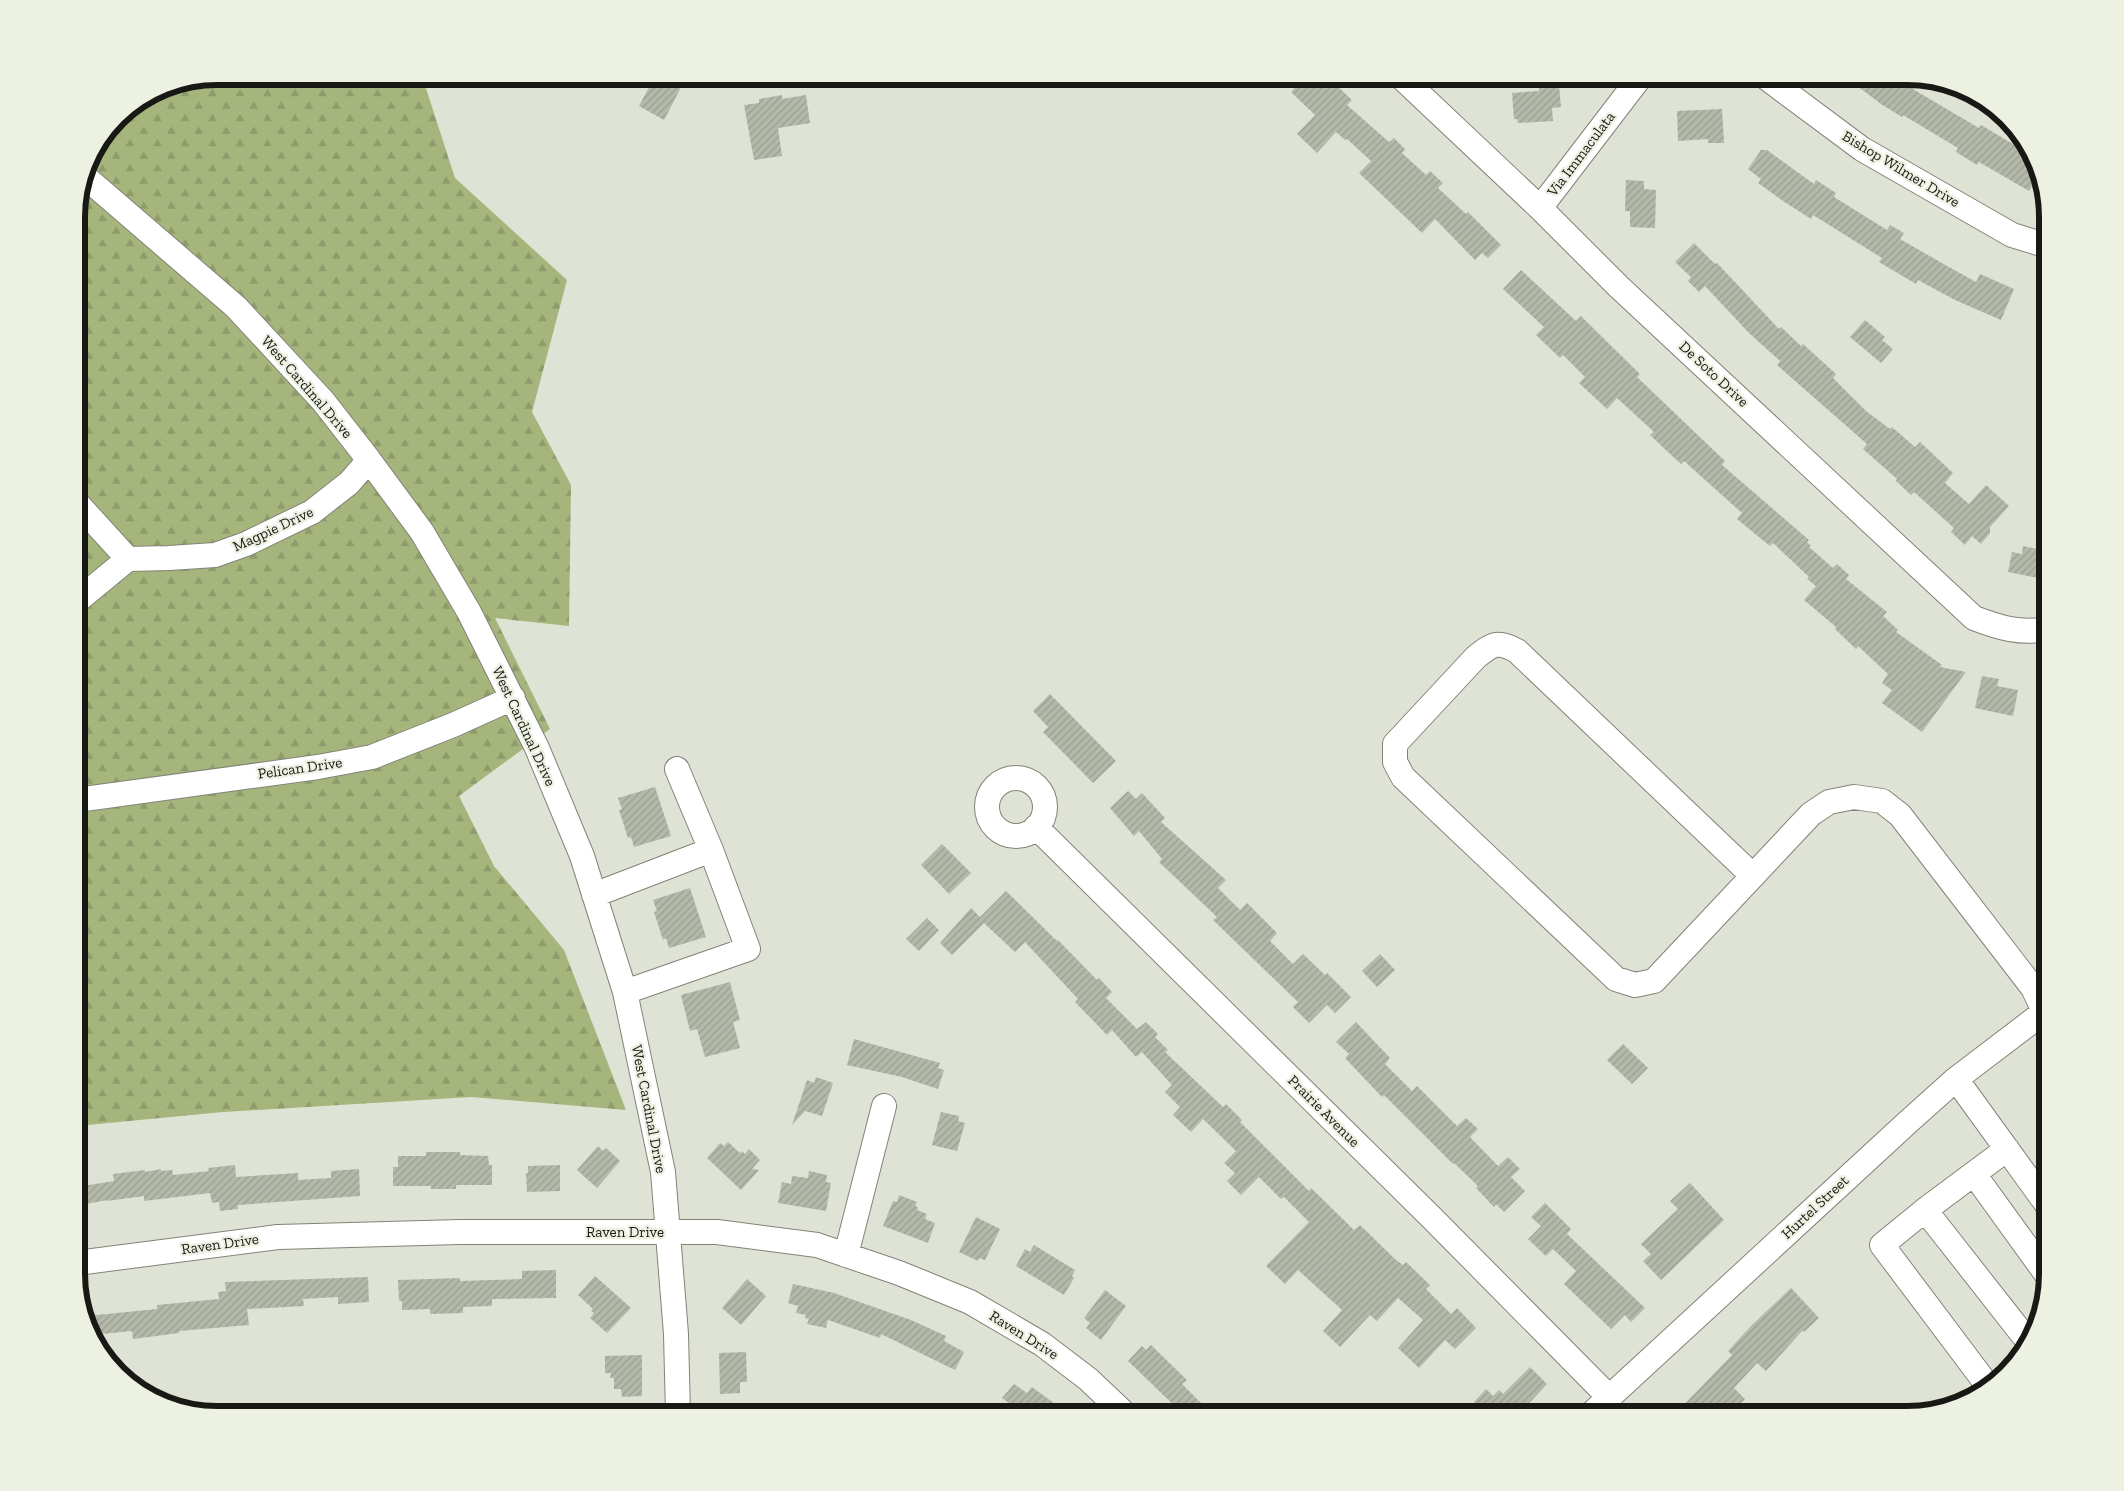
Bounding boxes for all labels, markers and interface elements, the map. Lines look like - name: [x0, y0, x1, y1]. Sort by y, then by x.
- street label: Via Immaculata: [1543, 108, 1619, 201]
- street label: Bishop Wilmer Drive: [1839, 127, 1963, 211]
- street label: West Cardinal Drive: [258, 332, 356, 442]
- street label: De Soto Drive: [1675, 337, 1753, 411]
- street label: Magpie Drive: [230, 503, 316, 555]
- street label: West Cardinal Drive: [488, 663, 560, 789]
- street label: Pelican Drive: [257, 753, 343, 783]
- street label: West Cardinal Drive: [628, 1043, 670, 1175]
- street label: Prairie Avenue: [1284, 1071, 1364, 1151]
- street label: Hurtel Street: [1778, 1171, 1853, 1243]
- street label: Raven Drive: [586, 1223, 664, 1241]
- street label: Raven Drive: [180, 1230, 260, 1258]
- street label: Raven Drive: [986, 1307, 1062, 1363]

